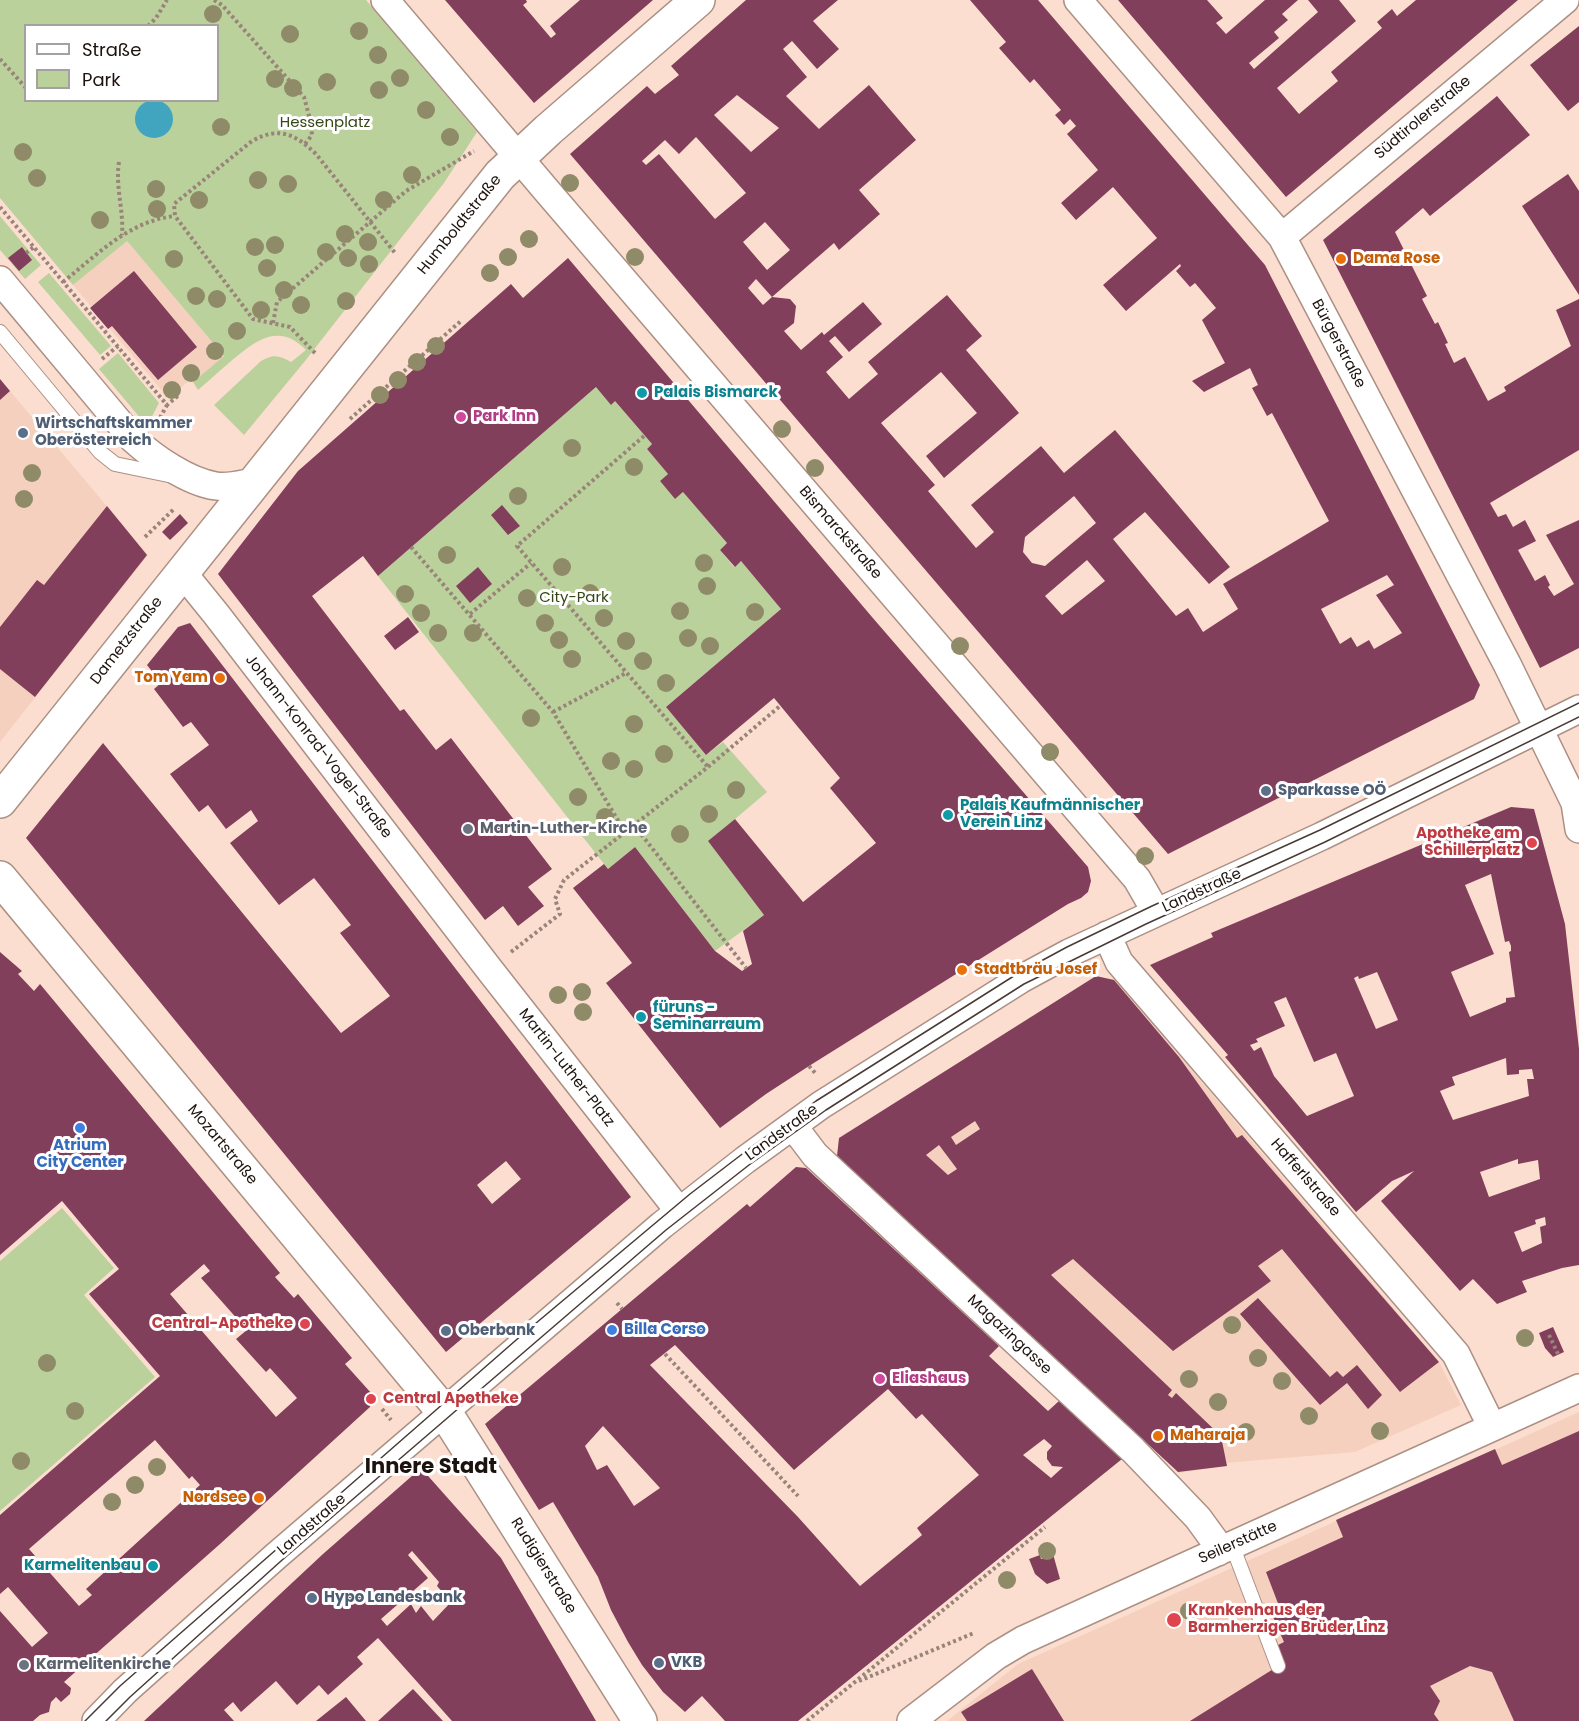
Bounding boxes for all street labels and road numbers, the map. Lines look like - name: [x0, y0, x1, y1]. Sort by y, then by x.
- street label: Südtirolerstraße: [1371, 73, 1475, 163]
- street label: Humboldtstraße: [414, 172, 506, 278]
- street label: Bürgerstraße: [1307, 297, 1369, 391]
- street label: Bismarckstraße: [795, 483, 885, 583]
- street label: Dametzstraße: [87, 594, 167, 688]
- street label: Johann-Konrad-Vogel-Straße: [241, 652, 395, 842]
- street label: Landstraße: [1160, 865, 1244, 917]
- street label: Martin-Luther-Platz: [514, 1005, 618, 1131]
- street label: Mozartstraße: [183, 1101, 261, 1189]
- street label: Landstraße: [742, 1101, 822, 1165]
- street label: Hafferlstraße: [1266, 1135, 1344, 1221]
- street label: Magazingasse: [963, 1291, 1055, 1379]
- street label: Landstraße: [274, 1490, 350, 1560]
- street label: Rudigierstraße: [506, 1515, 580, 1617]
- street label: Seilerstätte: [1196, 1518, 1280, 1568]

